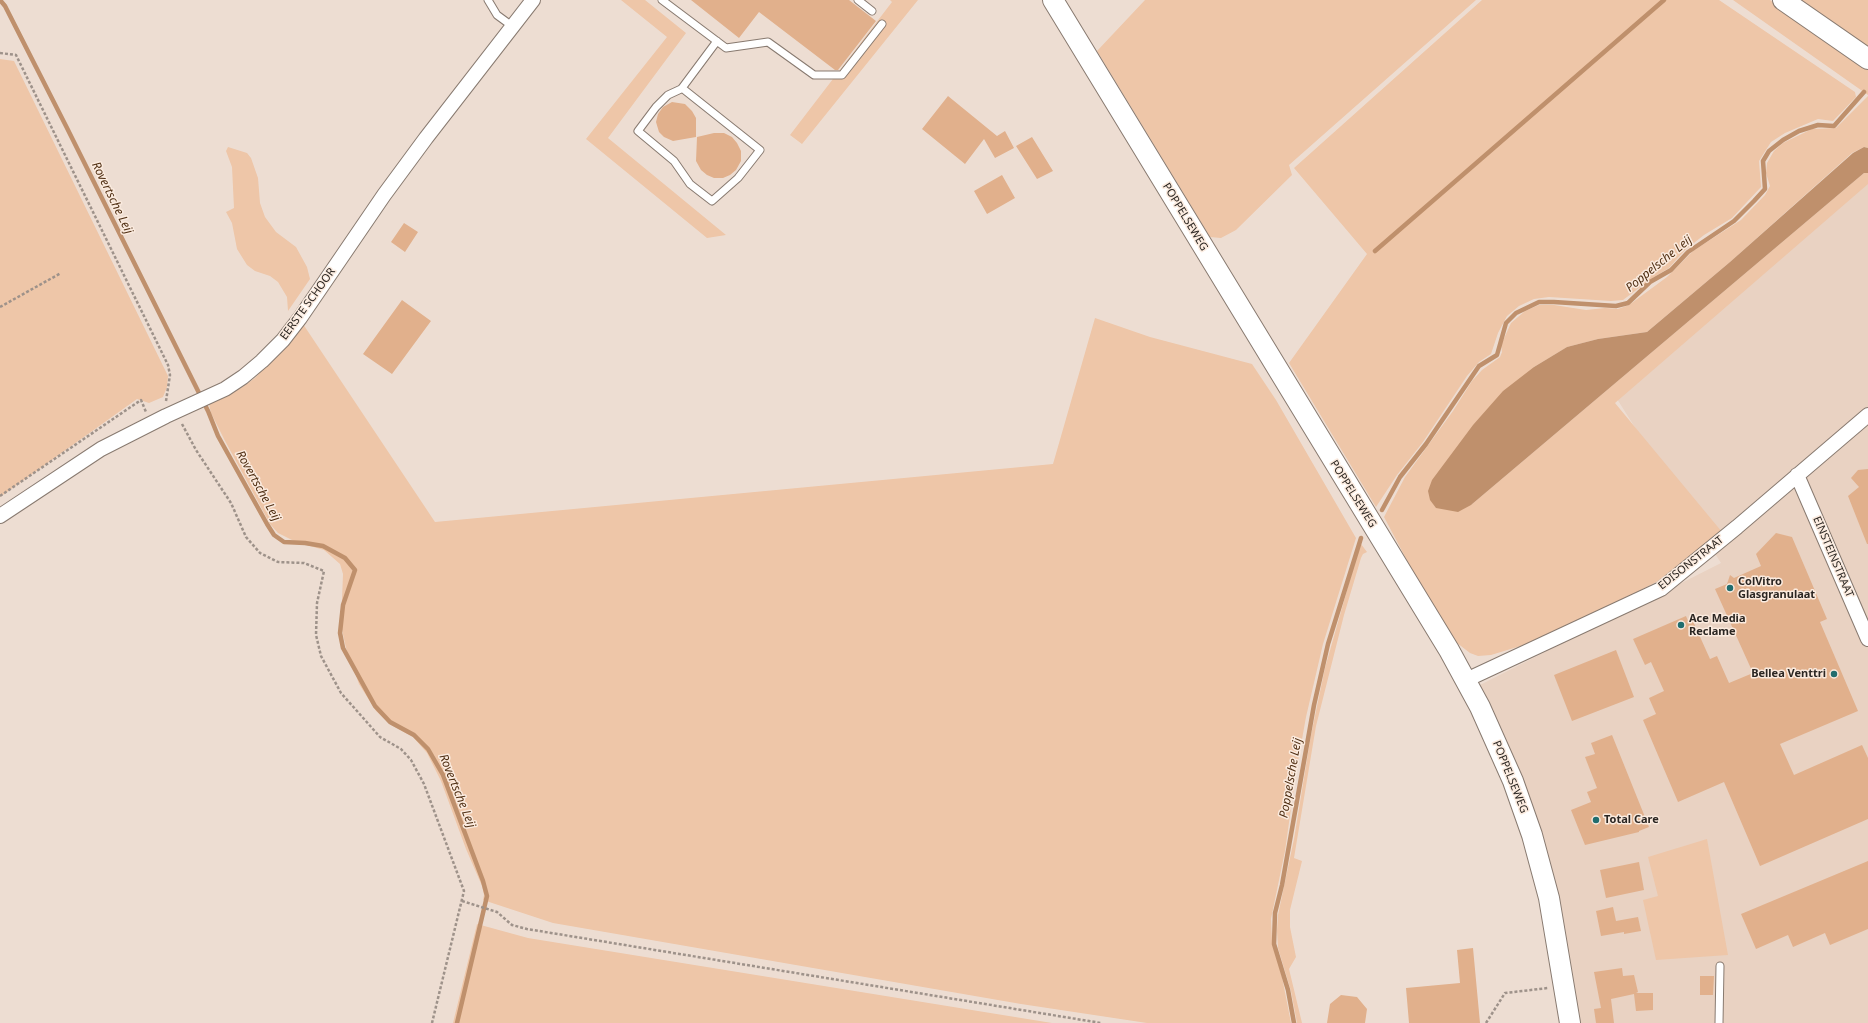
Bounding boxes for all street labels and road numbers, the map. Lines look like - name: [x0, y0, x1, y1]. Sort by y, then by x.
- street label: POPPELSEWEG: [1160, 181, 1210, 253]
- street label: EERSTE SCHOOR: [278, 266, 338, 342]
- street label: POPPELSEWEG: [1327, 458, 1379, 530]
- street label: EINSTEINSTRAAT: [1810, 514, 1856, 600]
- street label: EDISONSTRAAT: [1656, 533, 1726, 593]
- street label: POPPELSEWEG: [1489, 739, 1531, 815]

